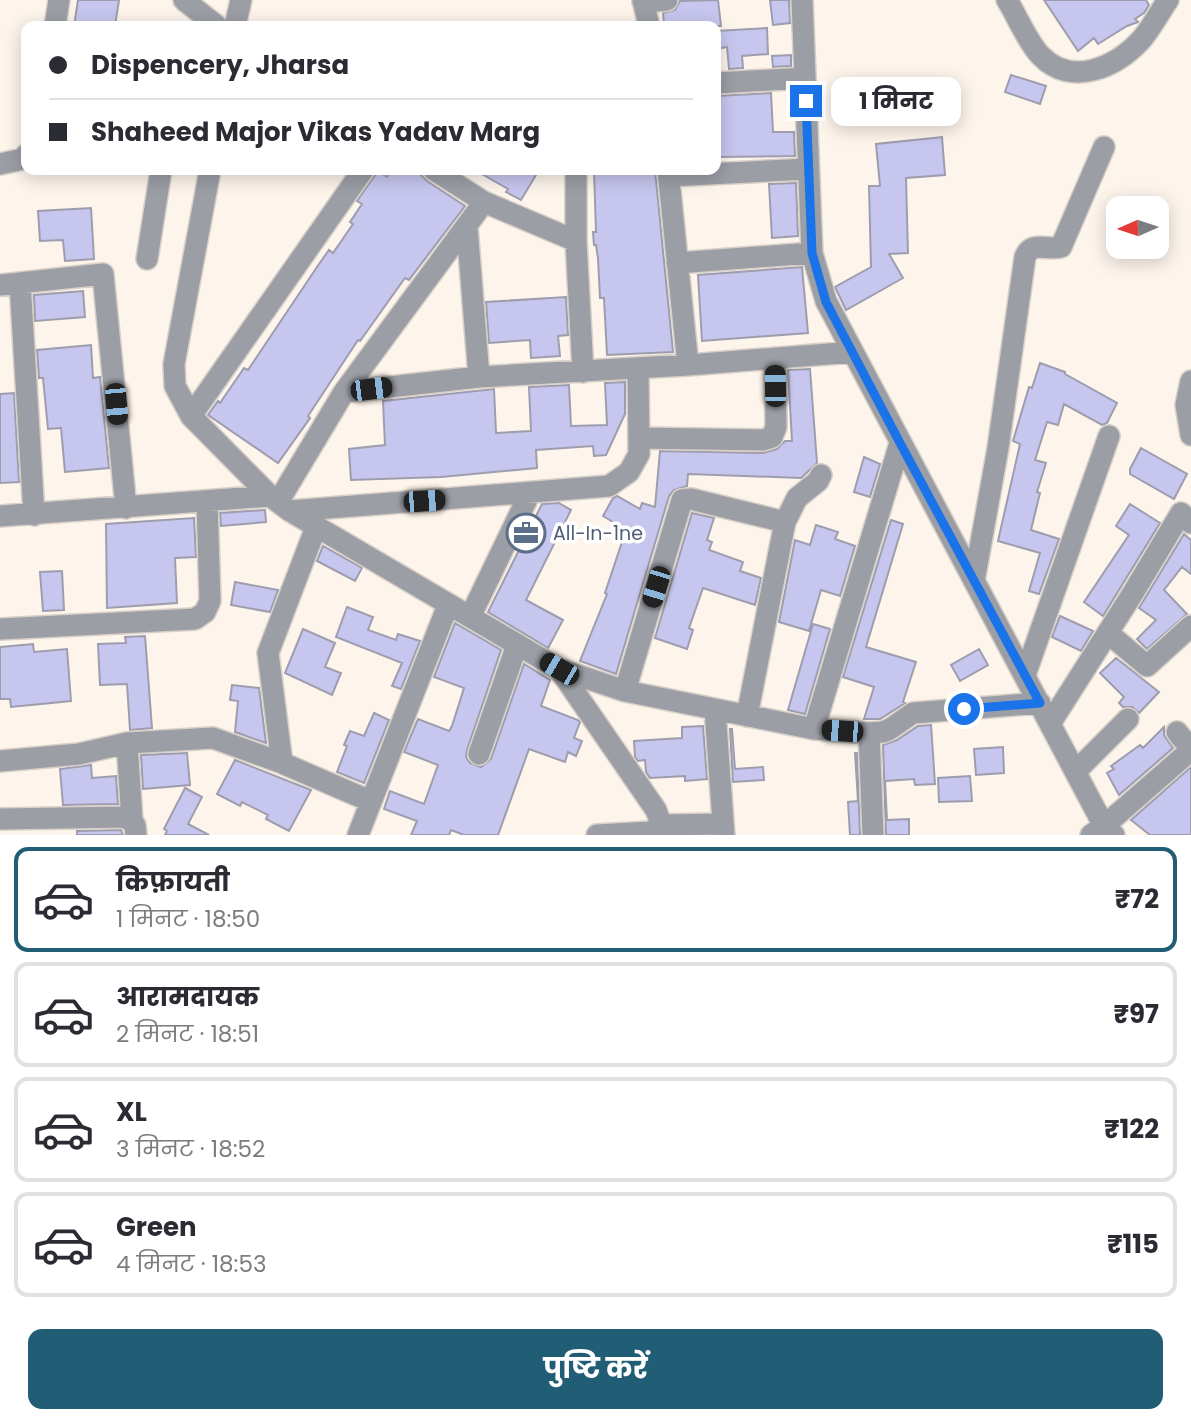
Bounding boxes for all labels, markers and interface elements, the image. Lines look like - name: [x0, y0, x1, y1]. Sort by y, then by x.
- text: Dispencery, Jharsa: [91, 47, 349, 83]
- callout: 1 मिनट: [830, 76, 960, 126]
- route end: [790, 85, 822, 117]
- text: 1 मिनट: [859, 85, 933, 117]
- text: Shaheed Major Vikas Yadav Marg: [91, 114, 540, 150]
- north arrow: [1106, 196, 1169, 259]
- map controls: [1106, 196, 1169, 259]
- car: [765, 365, 786, 407]
- car: [349, 376, 394, 402]
- car: [104, 382, 129, 426]
- car: [403, 489, 446, 513]
- office icon: All-In-1ne: [505, 512, 547, 554]
- place label: All-In-1ne: [553, 520, 643, 547]
- car: [640, 564, 673, 610]
- car: [536, 649, 583, 689]
- route start: [948, 693, 980, 725]
- car: [821, 719, 864, 743]
- text: किफ़ायती: [116, 864, 230, 900]
- icon: car: [32, 868, 95, 931]
- text: ₹72: [1115, 881, 1159, 917]
- text: 1 मिनट · 18:50: [116, 903, 260, 935]
- text: आरामदायक: [116, 979, 259, 1015]
- icon: car: [32, 983, 95, 1046]
- text: ₹97: [1114, 996, 1159, 1032]
- text: 2 मिनट · 18:51: [116, 1018, 259, 1050]
- text: XL: [116, 1094, 147, 1130]
- icon: car: [32, 1098, 95, 1161]
- text: ₹122: [1104, 1111, 1159, 1147]
- text: 3 मिनट · 18:52: [116, 1133, 265, 1165]
- text: Green: [116, 1209, 197, 1245]
- icon: car: [32, 1213, 95, 1276]
- text: ₹115: [1107, 1226, 1159, 1262]
- text: 4 मिनट · 18:53: [116, 1248, 266, 1280]
- button: पुष्टि करें: [28, 1329, 1163, 1409]

